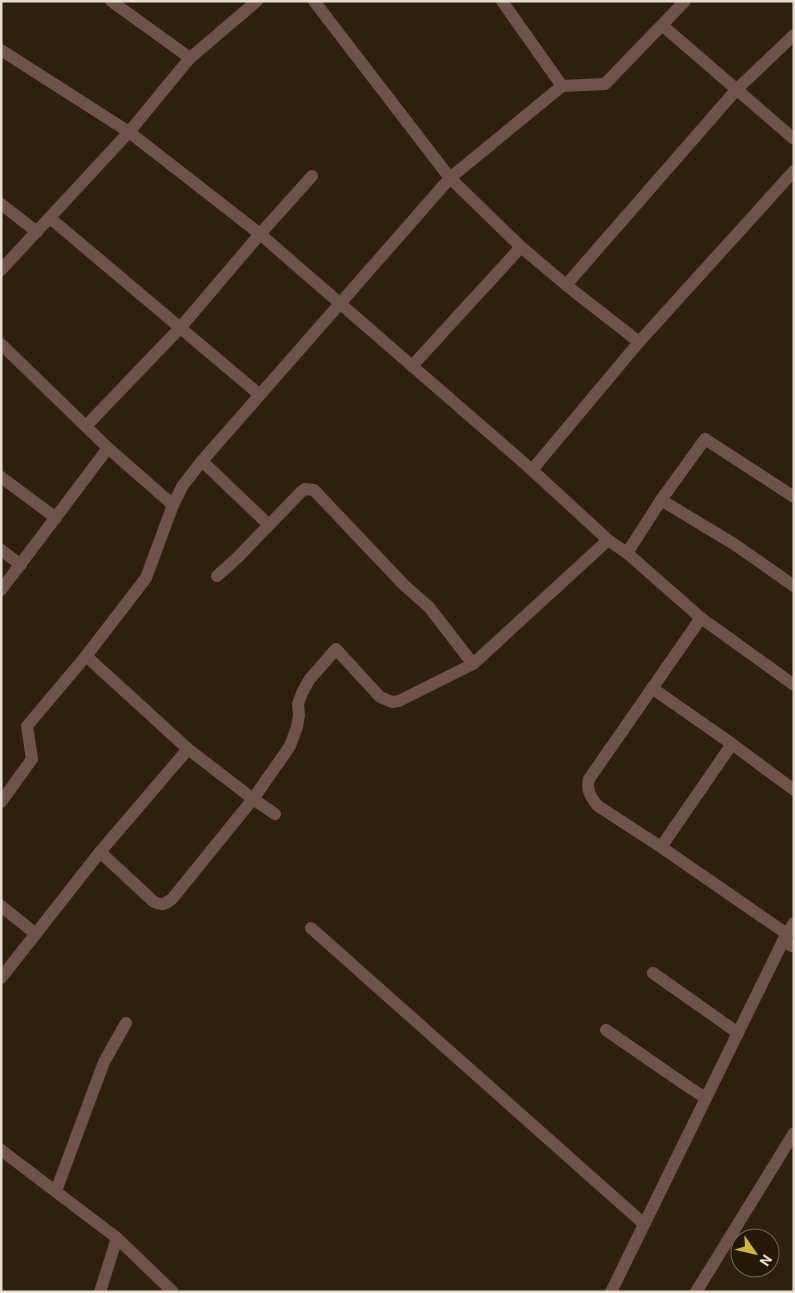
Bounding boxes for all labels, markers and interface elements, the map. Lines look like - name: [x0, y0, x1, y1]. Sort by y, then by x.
- north arrow: [730, 1228, 780, 1278]
- text: N: [756, 1252, 775, 1269]

